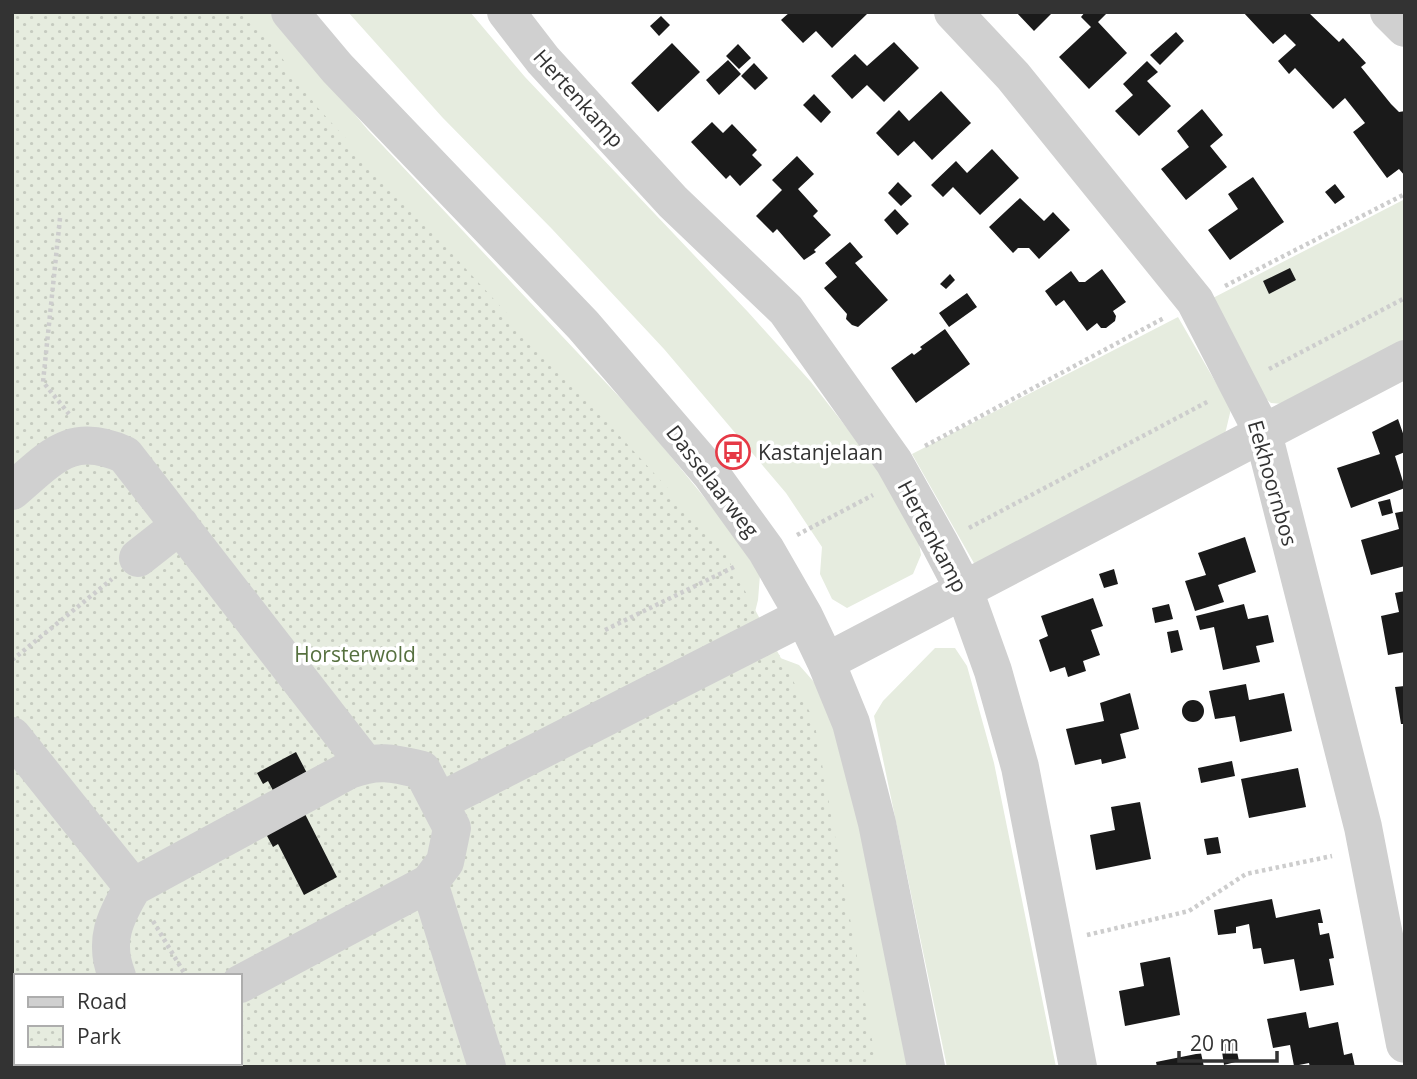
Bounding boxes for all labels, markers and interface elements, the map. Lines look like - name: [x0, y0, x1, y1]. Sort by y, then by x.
- street label: Hertenkamp: [527, 43, 631, 153]
- street label: Eekhoornbos: [1242, 417, 1304, 549]
- street label: Dasselaarweg: [660, 419, 766, 543]
- bus stop icon: Kastanjelaan: [714, 433, 752, 471]
- place label: Kastanjelaan: [758, 438, 883, 466]
- street label: Hertenkamp: [892, 475, 974, 597]
- park label: Horsterwold: [294, 640, 416, 668]
- legend: [14, 974, 242, 1065]
- text: Road: [77, 987, 127, 1015]
- scale bar: [1179, 1020, 1277, 1064]
- text: Park: [77, 1022, 121, 1050]
- text: 20 m: [1190, 1029, 1239, 1057]

